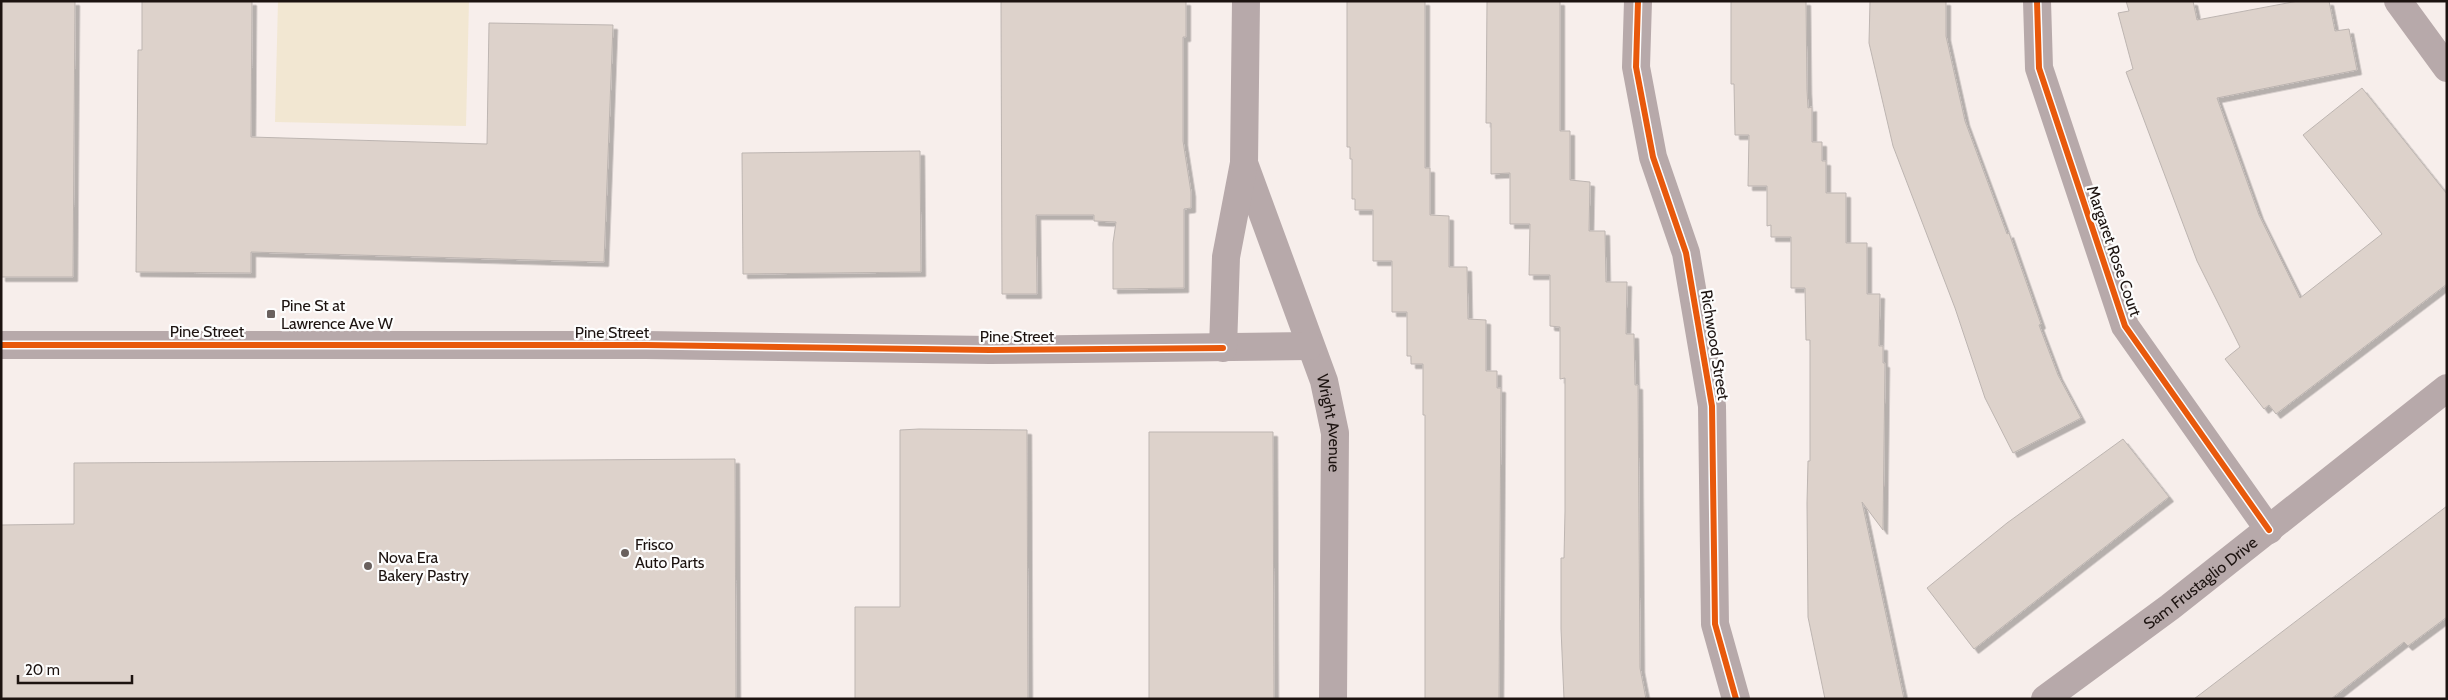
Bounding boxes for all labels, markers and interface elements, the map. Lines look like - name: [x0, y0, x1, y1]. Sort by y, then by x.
- street label: Margaret Rose Court: [2083, 183, 2145, 319]
- street label: Richwood Street: [1697, 288, 1733, 402]
- place label: Pine St at Lawrence Ave W: [281, 296, 394, 333]
- marker: Pine St at Lawrence Ave W: [265, 308, 277, 320]
- street label: Pine Street: [170, 322, 245, 341]
- street label: Pine Street: [575, 323, 650, 342]
- street label: Pine Street: [980, 327, 1055, 346]
- street label: Wright Avenue: [1313, 372, 1345, 472]
- street label: Sam Frustaglio Drive: [2140, 532, 2261, 633]
- place label: Frisco Auto Parts: [635, 535, 705, 572]
- marker: Frisco Auto Parts: [619, 547, 631, 559]
- place label: Nova Era Bakery Pastry: [378, 548, 469, 585]
- marker: Nova Era Bakery Pastry: [362, 560, 374, 572]
- scale bar: [18, 652, 131, 684]
- text: 20 m: [25, 661, 60, 679]

